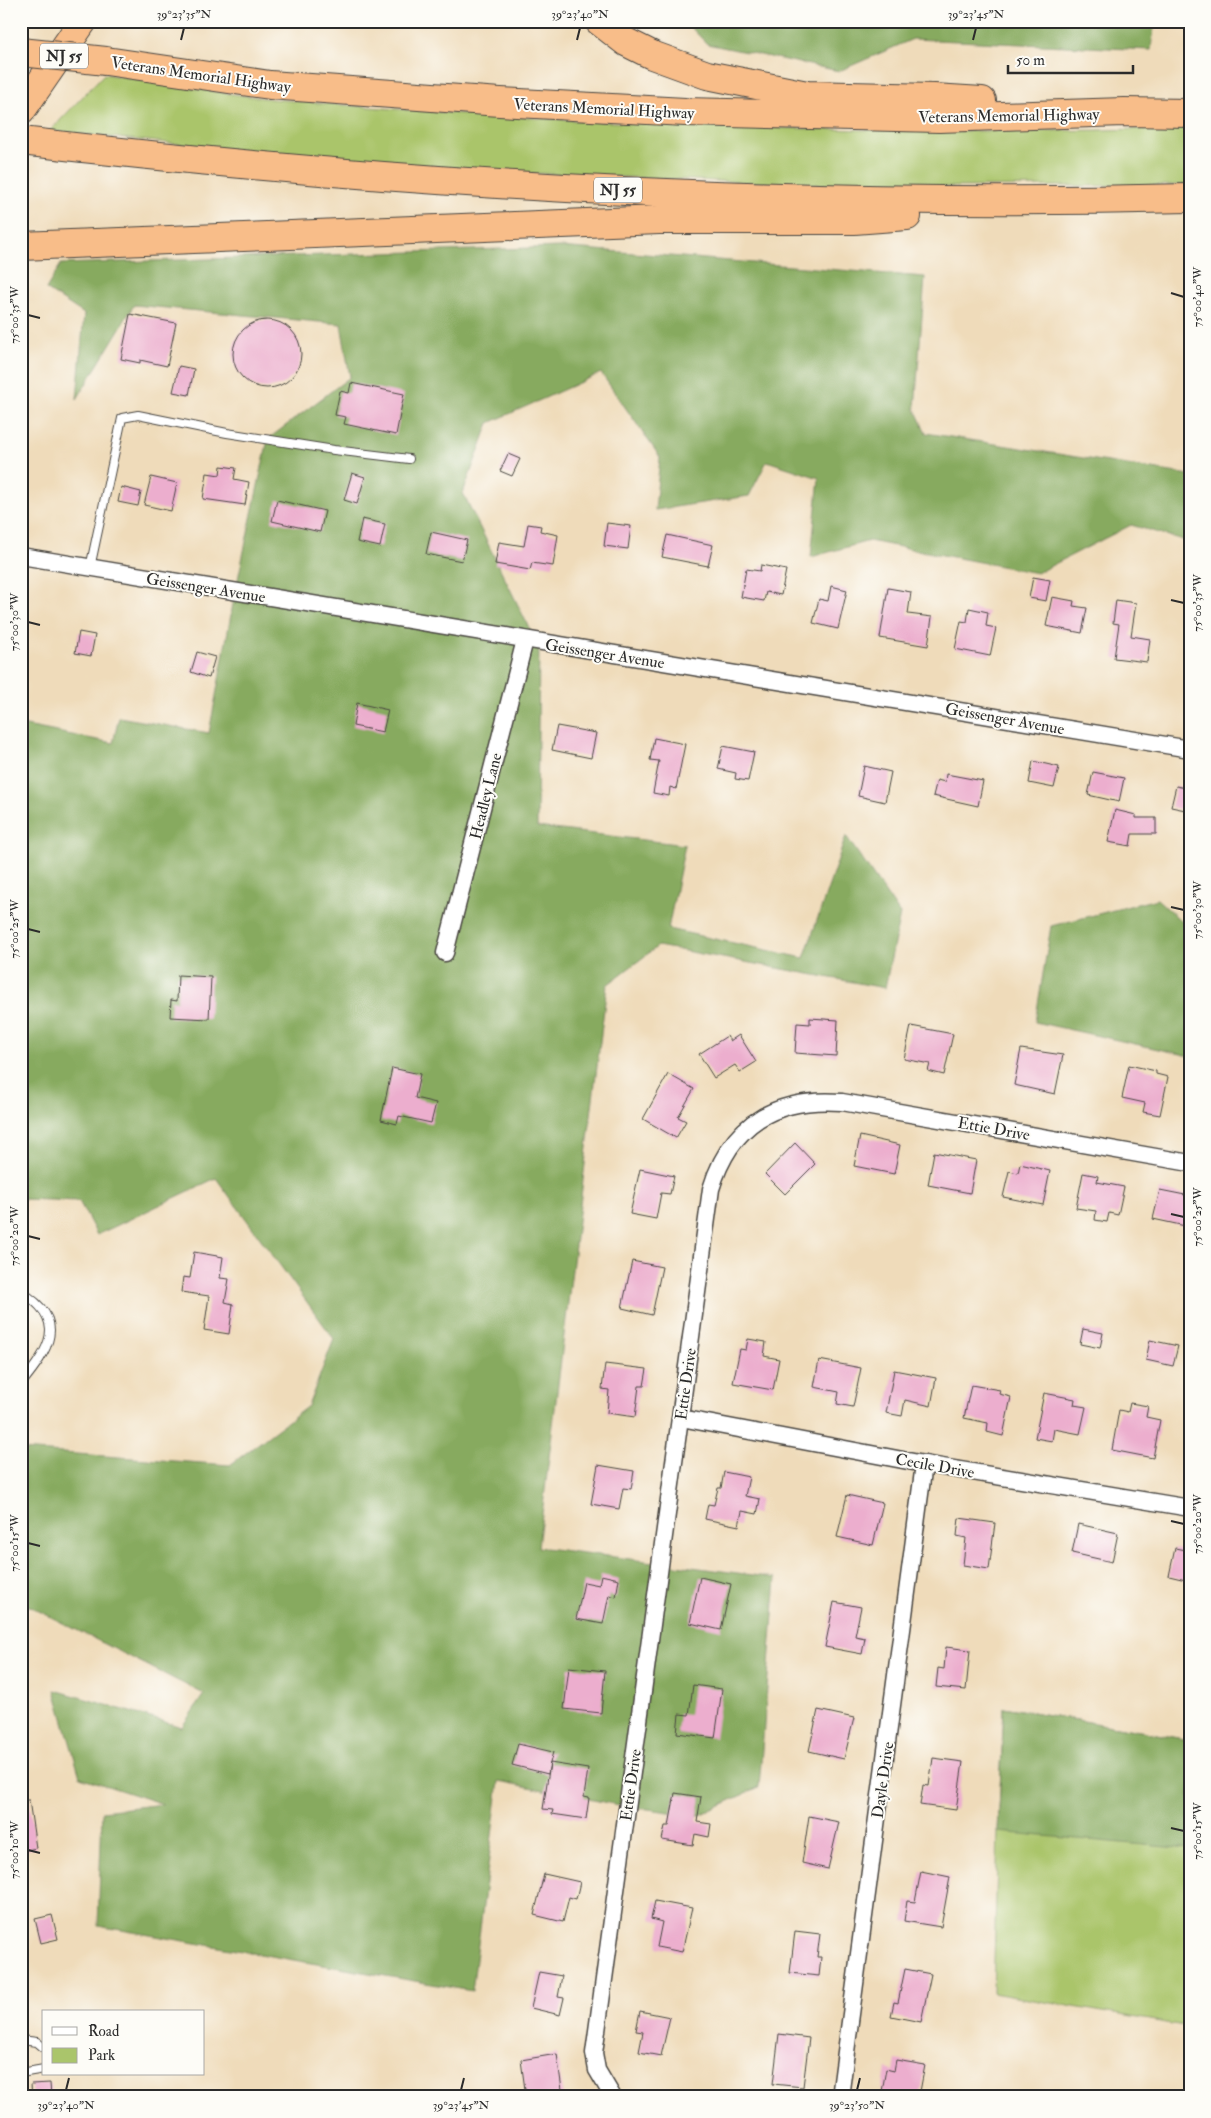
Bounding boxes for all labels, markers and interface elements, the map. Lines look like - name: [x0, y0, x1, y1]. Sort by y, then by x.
- text: 39°23'35"N: [157, 7, 212, 22]
- text: 39°23'40"N: [551, 7, 609, 22]
- text: 39°23'45"N: [948, 7, 1004, 22]
- scale bar: [1008, 42, 1134, 74]
- road number: NJ 55: [40, 44, 88, 68]
- text: 50 m: [1016, 51, 1045, 70]
- street label: Veterans Memorial Highway: [110, 52, 293, 98]
- street label: Veterans Memorial Highway: [513, 94, 696, 124]
- street label: Veterans Memorial Highway: [918, 104, 1101, 128]
- road number: NJ 55: [594, 178, 642, 202]
- text: 75°00'40"W: [1190, 266, 1205, 327]
- text: 75°00'35"W: [7, 285, 22, 344]
- street label: Geissenger Avenue: [145, 569, 267, 607]
- text: 75°00'35"W: [1190, 573, 1205, 632]
- text: 75°00'30"W: [7, 592, 22, 651]
- street label: Geissenger Avenue: [544, 635, 666, 673]
- street label: Geissenger Avenue: [944, 699, 1066, 739]
- street label: Headley Lane: [466, 751, 506, 842]
- text: 75°00'30"W: [1190, 880, 1205, 939]
- text: 75°00'25"W: [7, 899, 22, 959]
- street label: Ettie Drive: [956, 1113, 1032, 1145]
- text: 75°00'25"W: [1190, 1187, 1205, 1247]
- text: 75°00'20"W: [7, 1205, 22, 1266]
- street label: Ettie Drive: [671, 1346, 701, 1422]
- street label: Cecile Drive: [894, 1449, 976, 1483]
- text: 75°00'20"W: [1190, 1493, 1205, 1554]
- text: 75°00'15"W: [7, 1514, 22, 1572]
- street label: Dayle Drive: [868, 1740, 898, 1820]
- street label: Ettie Drive: [616, 1747, 646, 1823]
- text: 75°00'15"W: [1190, 1802, 1205, 1860]
- text: 75°00'10"W: [7, 1820, 22, 1879]
- legend: [42, 2010, 205, 2076]
- text: Road: [88, 2022, 120, 2041]
- text: Park: [88, 2046, 115, 2065]
- text: 39°23'40"N: [37, 2098, 95, 2113]
- text: 39°23'45"N: [433, 2098, 489, 2113]
- text: 39°23'50"N: [829, 2098, 885, 2113]

